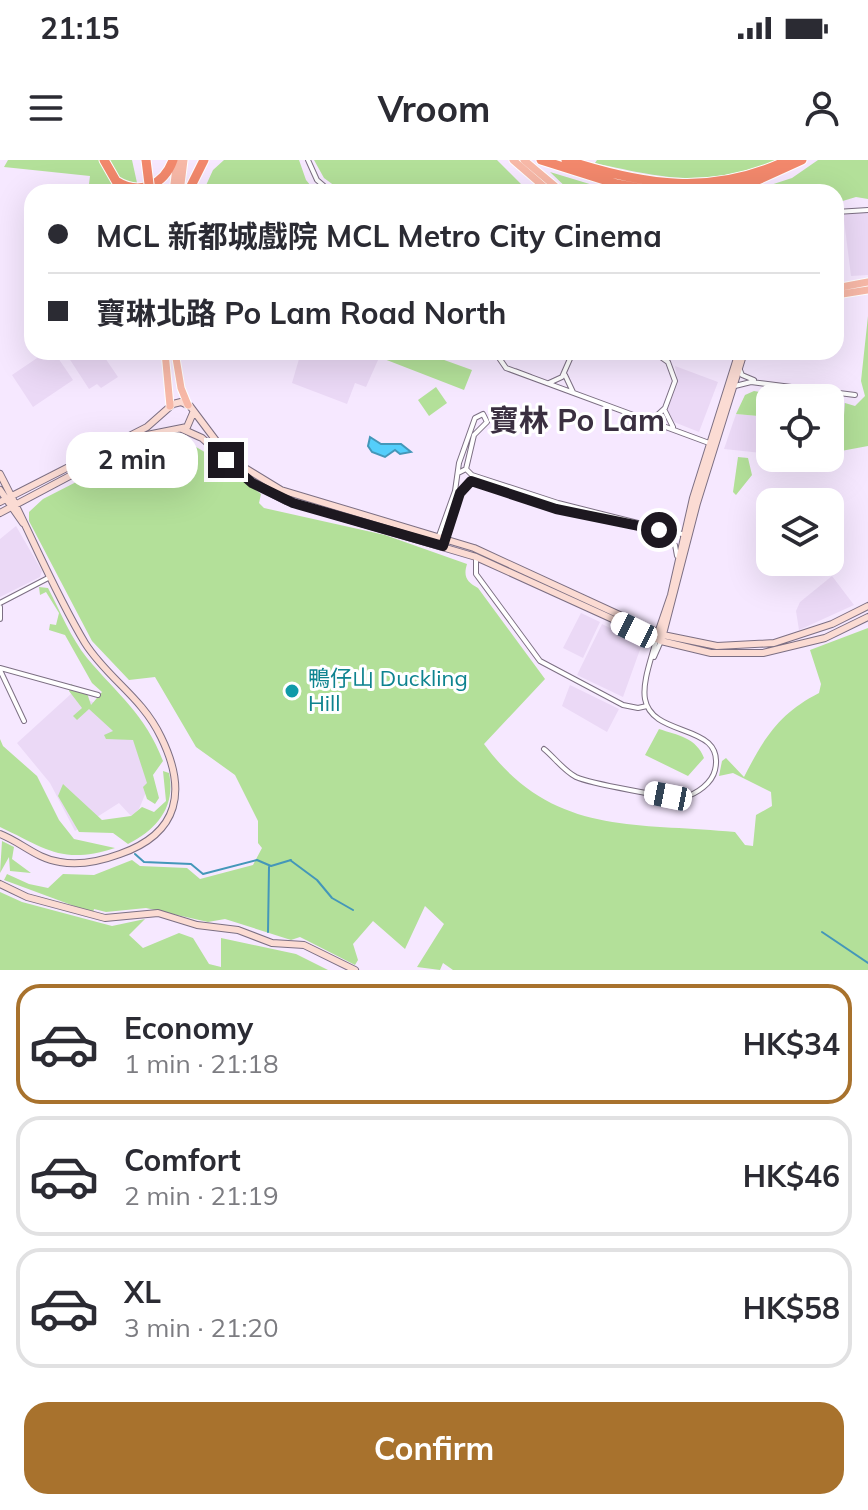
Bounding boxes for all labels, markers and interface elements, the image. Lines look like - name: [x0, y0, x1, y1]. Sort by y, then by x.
- text: 21:15: [40, 9, 119, 47]
- icon: menu: [24, 86, 68, 130]
- text: Vroom: [378, 86, 490, 131]
- icon: person: [800, 86, 844, 130]
- text: MCL 新都城戲院 MCL Metro City Cinema: [96, 217, 662, 255]
- text: 寶琳北路 Po Lam Road North: [96, 294, 506, 332]
- map controls: [756, 384, 844, 576]
- button: locate: [756, 384, 844, 472]
- district label: 寶林 Po Lam: [489, 401, 665, 439]
- callout: 2 min: [66, 432, 198, 488]
- route end: [208, 442, 244, 478]
- text: 2 min: [98, 443, 166, 476]
- button: layers: [756, 488, 844, 576]
- route start: [641, 512, 677, 548]
- car: [607, 609, 661, 651]
- place label: 鴨仔山 Duckling Hill: [308, 664, 468, 717]
- marker: 鴨仔山 Duckling Hill: [283, 682, 301, 700]
- car: [642, 780, 694, 812]
- icon: car: [28, 1008, 100, 1080]
- text: Economy: [124, 1009, 253, 1047]
- text: HK$34: [743, 1025, 840, 1063]
- text: 1 min · 21:18: [124, 1047, 279, 1080]
- icon: car: [28, 1140, 100, 1212]
- text: Comfort: [124, 1141, 241, 1179]
- text: HK$46: [743, 1157, 840, 1195]
- text: 2 min · 21:19: [124, 1179, 279, 1212]
- icon: car: [28, 1272, 100, 1344]
- text: XL: [124, 1273, 161, 1311]
- text: HK$58: [743, 1289, 840, 1327]
- text: 3 min · 21:20: [124, 1311, 279, 1344]
- button: Confirm: [24, 1402, 844, 1494]

